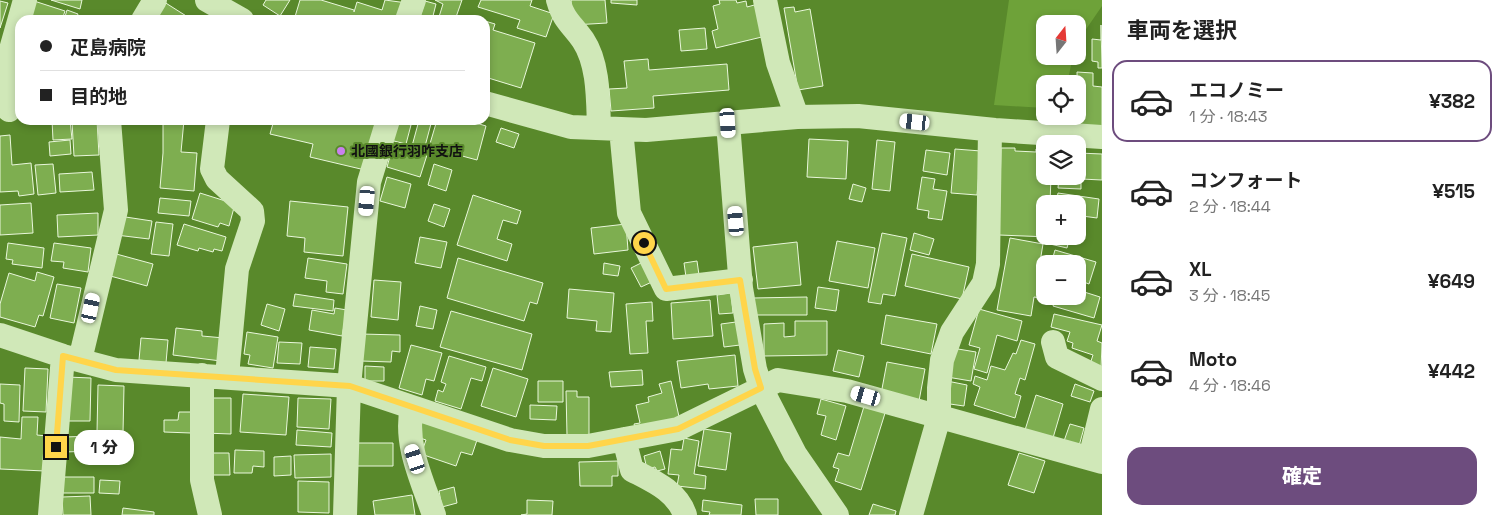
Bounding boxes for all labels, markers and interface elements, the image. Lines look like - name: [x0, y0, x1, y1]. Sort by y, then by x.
- north arrow: [1036, 15, 1086, 65]
- map controls: [1036, 15, 1086, 305]
- text: 車両を選択: [1127, 16, 1237, 44]
- text: 疋島病院: [70, 35, 146, 60]
- button: locate: [1036, 75, 1086, 125]
- text: エコノミー: [1189, 78, 1284, 103]
- icon: car: [1129, 79, 1174, 124]
- text: 目的地: [70, 84, 127, 109]
- text: ¥382: [1429, 89, 1475, 114]
- text: 1 分 · 18:43: [1189, 106, 1267, 127]
- car: [719, 108, 736, 138]
- car: [899, 113, 930, 131]
- button: layers: [1036, 135, 1086, 185]
- place label: 北國銀行羽咋支店: [351, 142, 463, 160]
- marker: 北國銀行羽咋支店: [335, 145, 347, 157]
- text: コンフォート: [1189, 168, 1302, 193]
- icon: car: [1129, 169, 1174, 214]
- text: ¥515: [1432, 179, 1475, 204]
- car: [358, 185, 375, 217]
- button: +: [1036, 195, 1086, 245]
- text: 2 分 · 18:44: [1189, 196, 1271, 217]
- car: [727, 205, 744, 237]
- route start: [633, 232, 655, 254]
- button: −: [1036, 255, 1086, 305]
- text: XL: [1189, 257, 1212, 282]
- icon: car: [1129, 259, 1174, 304]
- text: ¥649: [1428, 269, 1475, 294]
- text: 3 分 · 18:45: [1189, 285, 1270, 306]
- car: [80, 292, 101, 324]
- text: Moto: [1189, 347, 1237, 372]
- icon: car: [1129, 349, 1174, 394]
- text: ¥442: [1428, 359, 1475, 384]
- text: 4 分 · 18:46: [1189, 375, 1271, 396]
- car: [849, 385, 882, 407]
- callout: 1 分: [74, 430, 134, 464]
- route end: [45, 436, 67, 458]
- text: 1 分: [90, 437, 118, 458]
- car: [403, 442, 426, 476]
- button: 確定: [1127, 447, 1477, 505]

